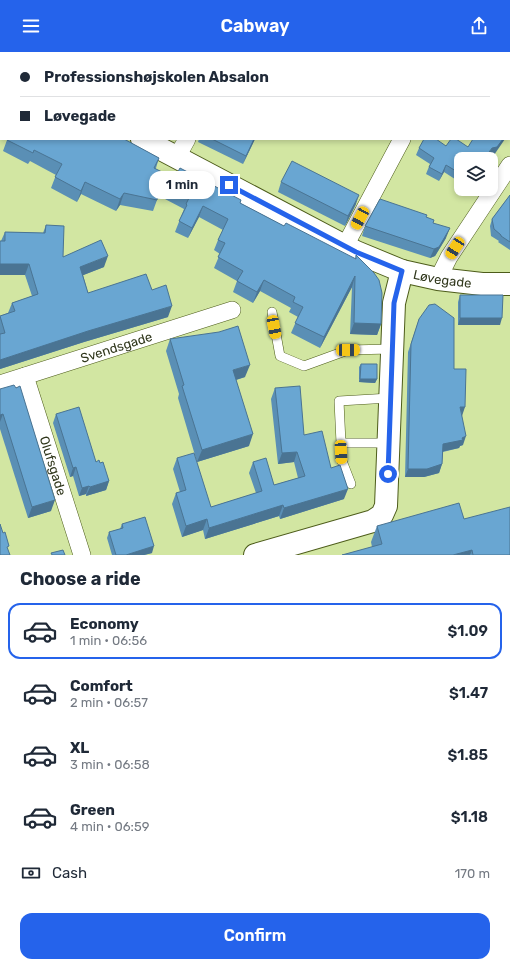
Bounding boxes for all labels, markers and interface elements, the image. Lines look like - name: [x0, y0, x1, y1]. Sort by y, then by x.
- icon: menu: [20, 15, 42, 37]
- text: Cabway: [220, 15, 290, 37]
- icon: share: [468, 15, 490, 37]
- text: Professionshøjskolen Absalon: [44, 68, 269, 86]
- text: Løvegade: [44, 107, 116, 125]
- map controls: [454, 152, 498, 196]
- button: layers: [454, 152, 498, 196]
- callout: 1 min: [149, 171, 215, 199]
- route end: [220, 176, 238, 194]
- text: 1 min: [166, 177, 198, 192]
- car: [349, 205, 371, 231]
- car: [443, 235, 467, 261]
- street label: Løvegade: [412, 266, 472, 290]
- car: [266, 314, 282, 340]
- street label: Svendsgade: [78, 328, 154, 365]
- car: [336, 344, 360, 356]
- street label: Olufsgade: [37, 434, 70, 497]
- car: [334, 440, 348, 464]
- route start: [379, 465, 397, 483]
- text: Choose a ride: [20, 568, 141, 590]
- icon: car: [22, 613, 58, 649]
- text: Economy: [70, 615, 139, 633]
- text: $1.09: [448, 622, 488, 640]
- text: 1 min · 06:56: [70, 633, 147, 648]
- icon: car: [22, 675, 58, 711]
- text: Comfort: [70, 677, 133, 695]
- text: $1.47: [449, 684, 488, 702]
- text: 2 min · 06:57: [70, 695, 148, 710]
- icon: car: [22, 737, 58, 773]
- text: XL: [70, 739, 89, 757]
- text: $1.85: [447, 746, 488, 764]
- text: 3 min · 06:58: [70, 757, 150, 772]
- icon: car: [22, 799, 58, 835]
- text: Green: [70, 801, 115, 819]
- text: $1.18: [451, 808, 488, 826]
- text: 4 min · 06:59: [70, 819, 149, 834]
- icon: cash: [20, 862, 42, 884]
- text: Cash: [52, 864, 87, 882]
- text: 170 m: [455, 866, 490, 881]
- button: Confirm: [20, 913, 490, 959]

